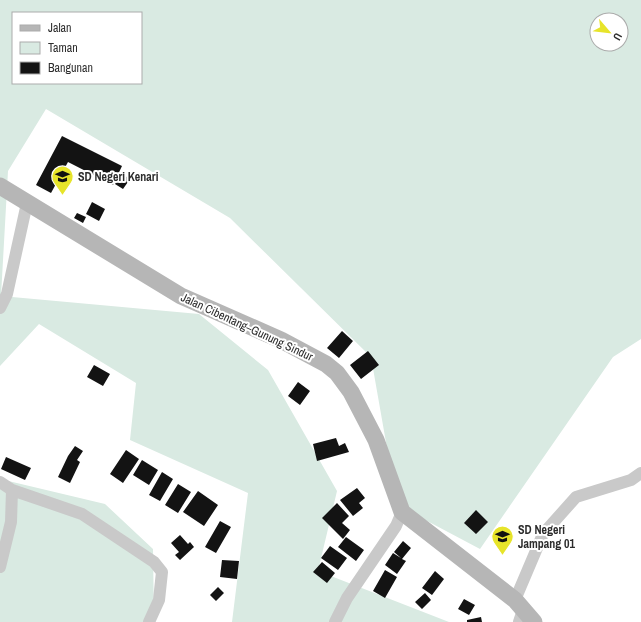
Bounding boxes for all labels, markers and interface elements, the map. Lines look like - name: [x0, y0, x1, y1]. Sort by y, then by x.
- legend: [12, 12, 142, 84]
- north arrow: [589, 12, 629, 52]
- text: Jalan: [48, 20, 72, 36]
- text: U: [610, 31, 626, 43]
- text: Taman: [48, 40, 78, 56]
- text: Bangunan: [48, 60, 93, 76]
- school or university icon: SD Negeri Kenari: [49, 164, 75, 197]
- place label: SD Negeri Kenari: [78, 169, 159, 185]
- street label: Jalan Cibentang–Gunung Sindur: [178, 289, 316, 365]
- place label: SD Negeri Jampang 01: [518, 522, 575, 552]
- school or university icon: SD Negeri Jampang 01: [489, 524, 515, 557]

